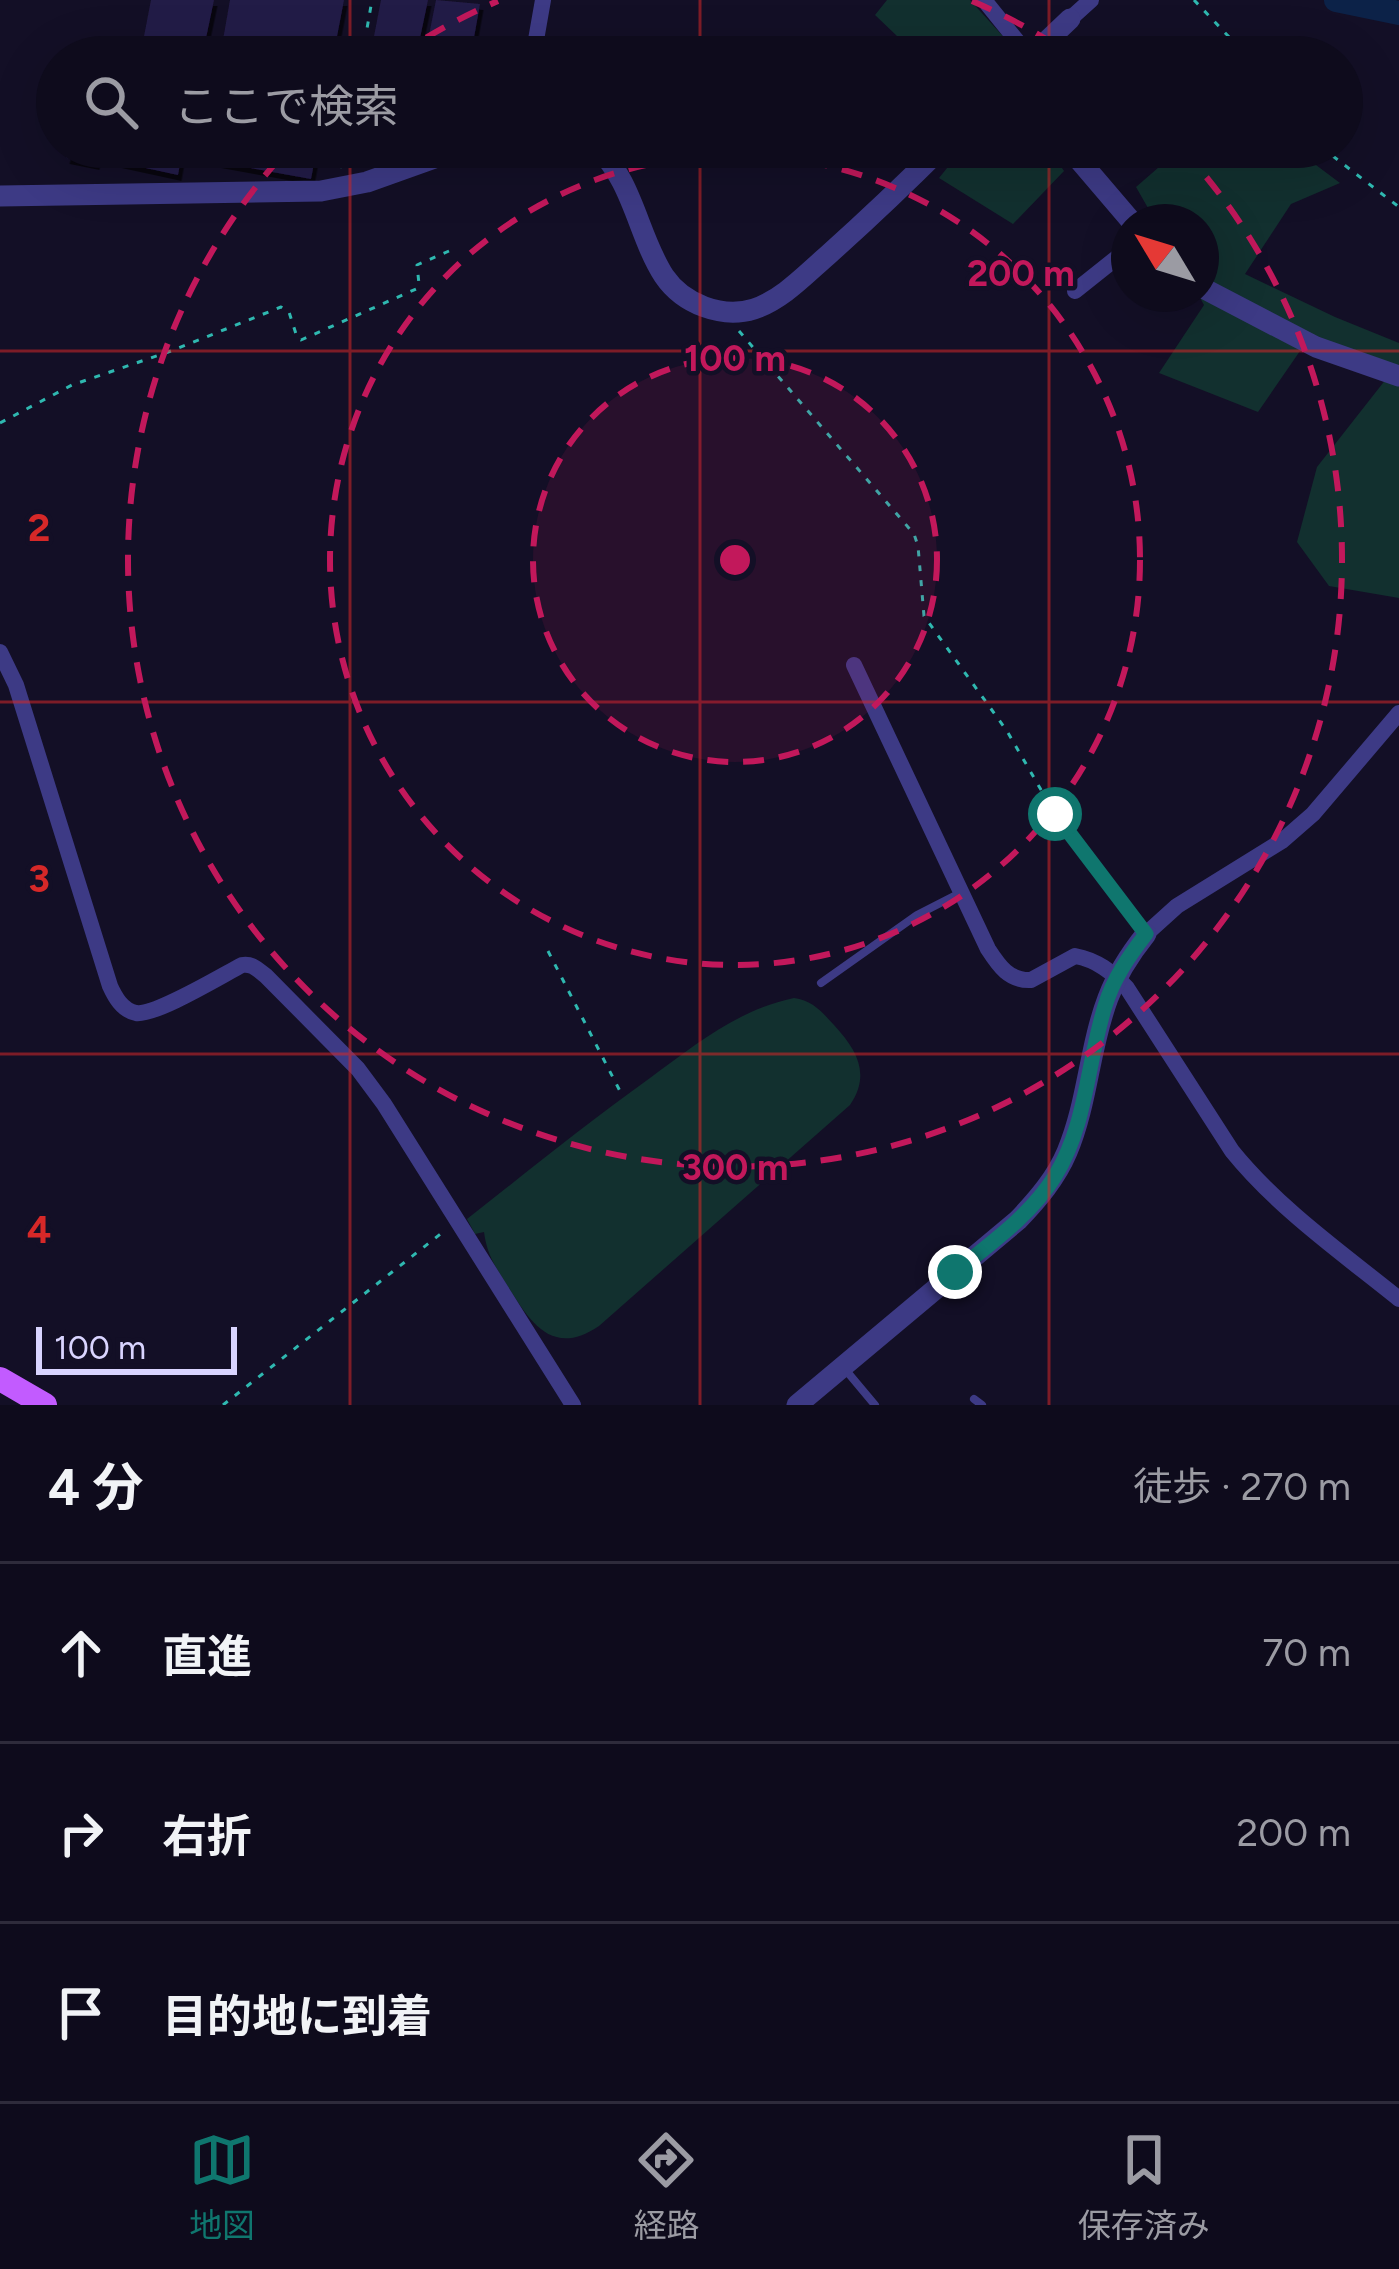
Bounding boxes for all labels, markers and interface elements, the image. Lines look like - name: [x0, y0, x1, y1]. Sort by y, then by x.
- search box: [36, 36, 1363, 168]
- icon: search: [78, 69, 144, 135]
- text: ここで検索: [174, 79, 399, 133]
- north arrow: [1111, 204, 1219, 312]
- text: 200 m: [967, 252, 1075, 295]
- text: 100 m: [684, 337, 786, 380]
- text: 2: [28, 504, 50, 551]
- centre of rings: [714, 539, 756, 581]
- route start: [1028, 787, 1082, 841]
- text: 3: [28, 855, 50, 902]
- text: 300 m: [682, 1146, 788, 1189]
- text: 4: [27, 1206, 51, 1253]
- route end: [928, 1245, 982, 1299]
- scale bar: [36, 1321, 237, 1374]
- text: 100 m: [54, 1328, 146, 1367]
- text: 4 分: [48, 1457, 143, 1518]
- text: 徒歩 · 270 m: [1133, 1463, 1351, 1510]
- icon: ahead: [48, 1620, 114, 1686]
- text: 直進: [162, 1629, 252, 1683]
- text: 70 m: [1262, 1629, 1351, 1676]
- icon: right: [48, 1800, 114, 1866]
- text: 右折: [162, 1809, 252, 1863]
- text: 200 m: [1236, 1809, 1351, 1856]
- icon: arrive: [48, 1980, 114, 2046]
- text: 目的地に到着: [162, 1989, 432, 2043]
- tab: 地図: [189, 2127, 255, 2247]
- tab: 経路: [633, 2127, 699, 2247]
- tab: 保存済み: [1078, 2127, 1210, 2247]

